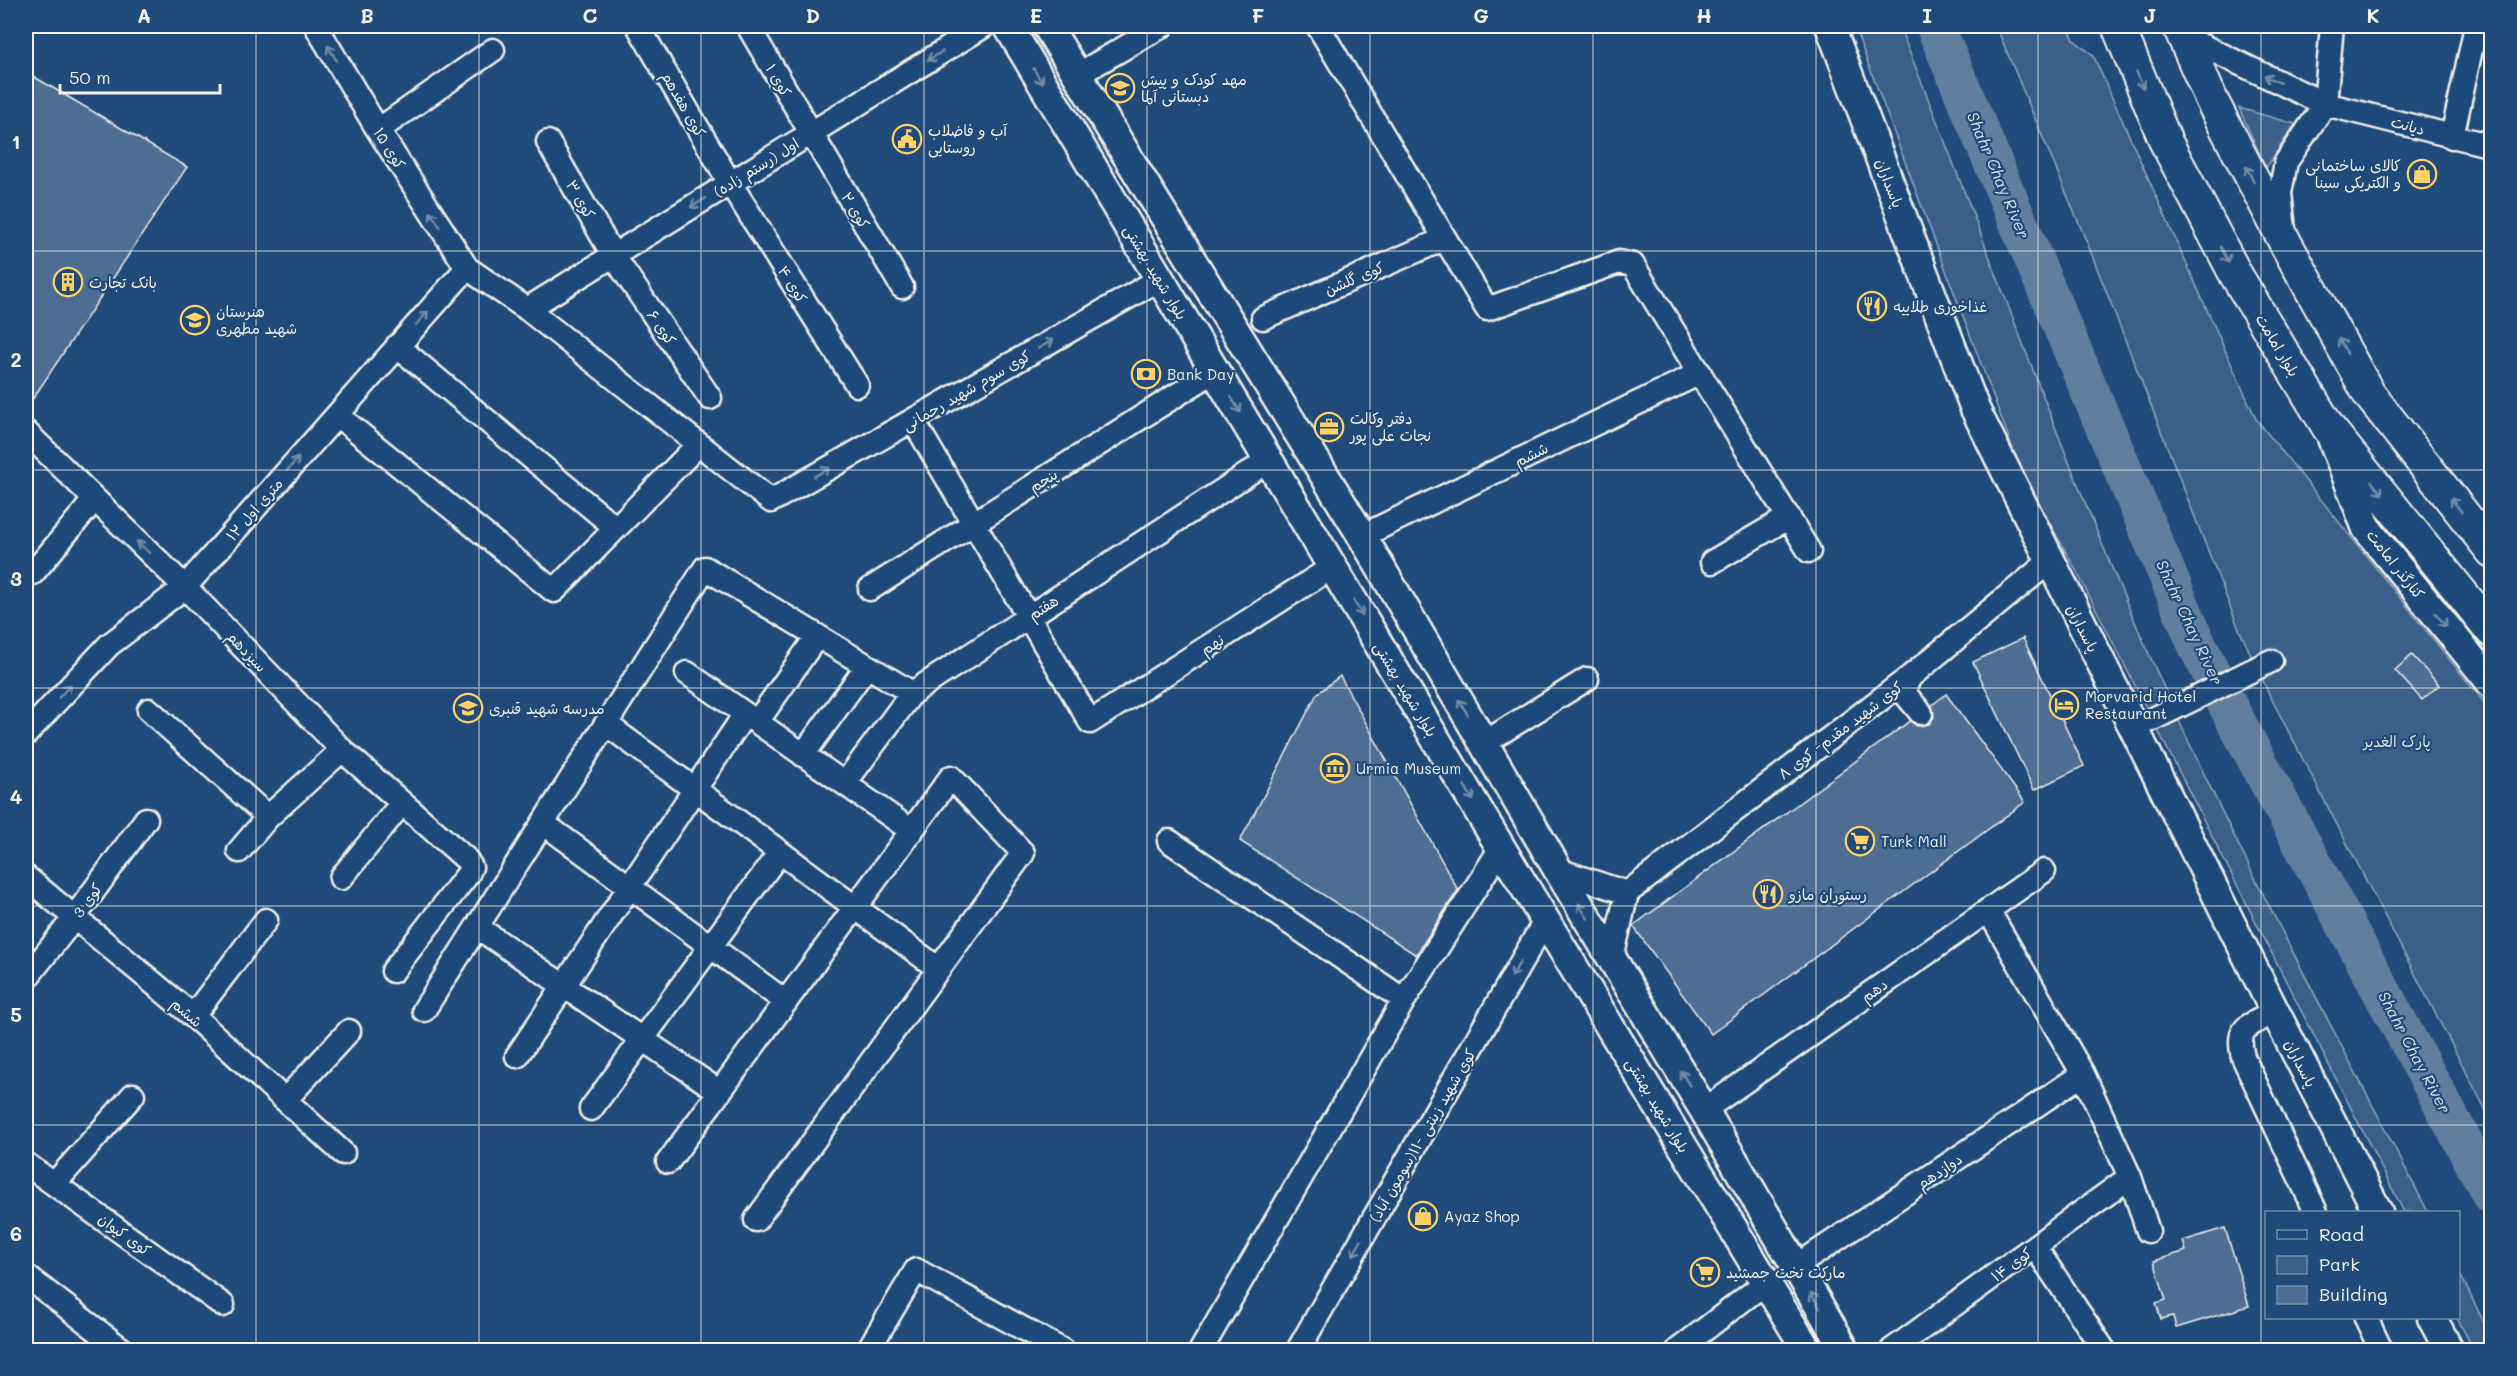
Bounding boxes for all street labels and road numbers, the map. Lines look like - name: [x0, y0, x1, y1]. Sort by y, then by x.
- street label: کوی ۱: [762, 60, 796, 100]
- street label: کوی هفدهم: [655, 68, 711, 141]
- street label: دیانت: [2389, 111, 2427, 139]
- street label: کوی ۱۵: [370, 124, 410, 172]
- street label: اول (رستم زاده): [710, 133, 804, 203]
- street label: پاسداران: [1871, 155, 1909, 211]
- street label: کوی ۳: [562, 176, 600, 222]
- street label: کوی ۲: [837, 188, 875, 232]
- street label: بلوار شهید بهشتی: [1119, 221, 1192, 324]
- street label: کوی گلشن: [1321, 256, 1387, 300]
- street label: کوی ۴: [774, 261, 812, 307]
- street label: کوی ۶: [643, 305, 681, 349]
- street label: بلوار امامت: [2251, 310, 2305, 380]
- street label: کوی سوم شهید رحمانی: [898, 345, 1035, 437]
- street label: ششم: [1511, 437, 1553, 473]
- street label: پنجم: [1025, 464, 1063, 499]
- street label: ۱۲ متری اول: [221, 473, 287, 545]
- street label: کنارگذر امامت: [2363, 525, 2429, 603]
- street label: هفتم: [1024, 590, 1064, 627]
- street label: پاسداران: [2062, 601, 2104, 656]
- street label: سیزدهم: [221, 626, 271, 677]
- street label: نهم: [1196, 629, 1229, 662]
- street label: بلوار شهید بهشتی: [1369, 638, 1442, 741]
- street label: کوی شهید مقدم- کوی ۸: [1774, 676, 1908, 785]
- street label: کوی 3: [68, 879, 106, 921]
- street label: دهم: [1857, 974, 1893, 1009]
- street label: ششم: [165, 993, 207, 1033]
- street label: پاسداران: [2280, 1036, 2322, 1091]
- street label: کوی شهید زینتی -۱۱(سومون آباد): [1364, 1045, 1481, 1226]
- street label: بلوار شهید بهشتی: [1621, 1054, 1694, 1157]
- street label: دوازدهم: [1912, 1148, 1967, 1195]
- street label: کوی کیوان: [95, 1208, 155, 1260]
- street label: کوی ۱۴: [1986, 1242, 2036, 1286]

